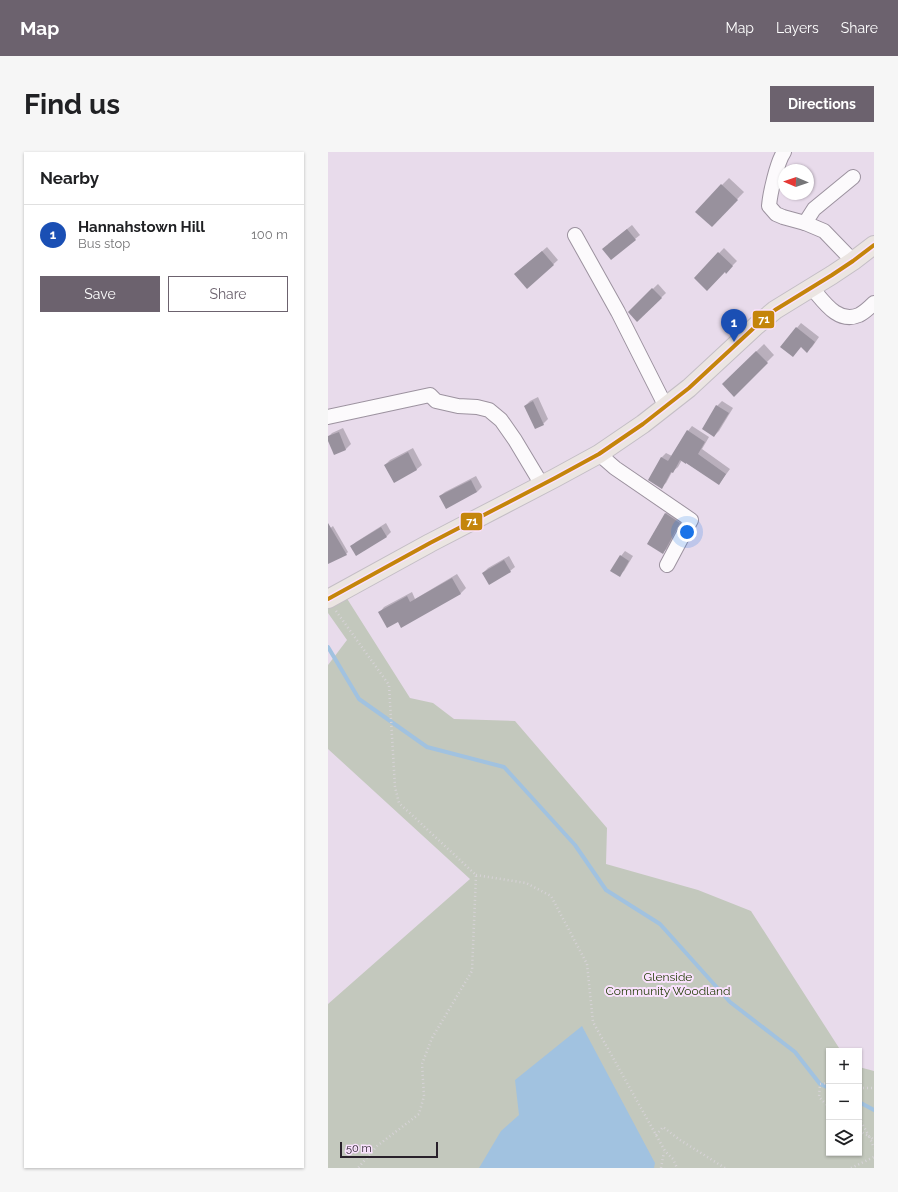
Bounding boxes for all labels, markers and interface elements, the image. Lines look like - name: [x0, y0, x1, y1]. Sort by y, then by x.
- text: Map: [20, 17, 59, 39]
- text: Map: [726, 20, 754, 36]
- text: Layers: [776, 20, 819, 36]
- text: Share: [841, 20, 878, 36]
- button: Directions: [770, 86, 874, 122]
- text: Find us: [24, 88, 120, 121]
- north arrow: [778, 164, 814, 200]
- text: Nearby: [40, 168, 99, 188]
- text: Hannahstown Hill: [78, 218, 205, 236]
- text: 1: [50, 227, 56, 242]
- text: 100 m: [251, 227, 288, 242]
- text: Bus stop: [78, 236, 130, 251]
- button: Save: [40, 276, 160, 312]
- button: Share: [168, 276, 288, 312]
- pin: 1: [721, 309, 747, 342]
- line badge: 71: [752, 310, 775, 329]
- text: 71: [758, 313, 770, 326]
- line badge: 71: [460, 512, 483, 531]
- text: 71: [466, 515, 478, 528]
- your location: [677, 522, 697, 542]
- park label: Glenside Community Woodland: [606, 970, 730, 998]
- map controls: [826, 1048, 862, 1156]
- button: +: [826, 1048, 862, 1084]
- button: −: [826, 1084, 862, 1120]
- button: layers: [826, 1120, 862, 1156]
- scale bar: [340, 1140, 438, 1159]
- text: 50 m: [346, 1142, 372, 1155]

